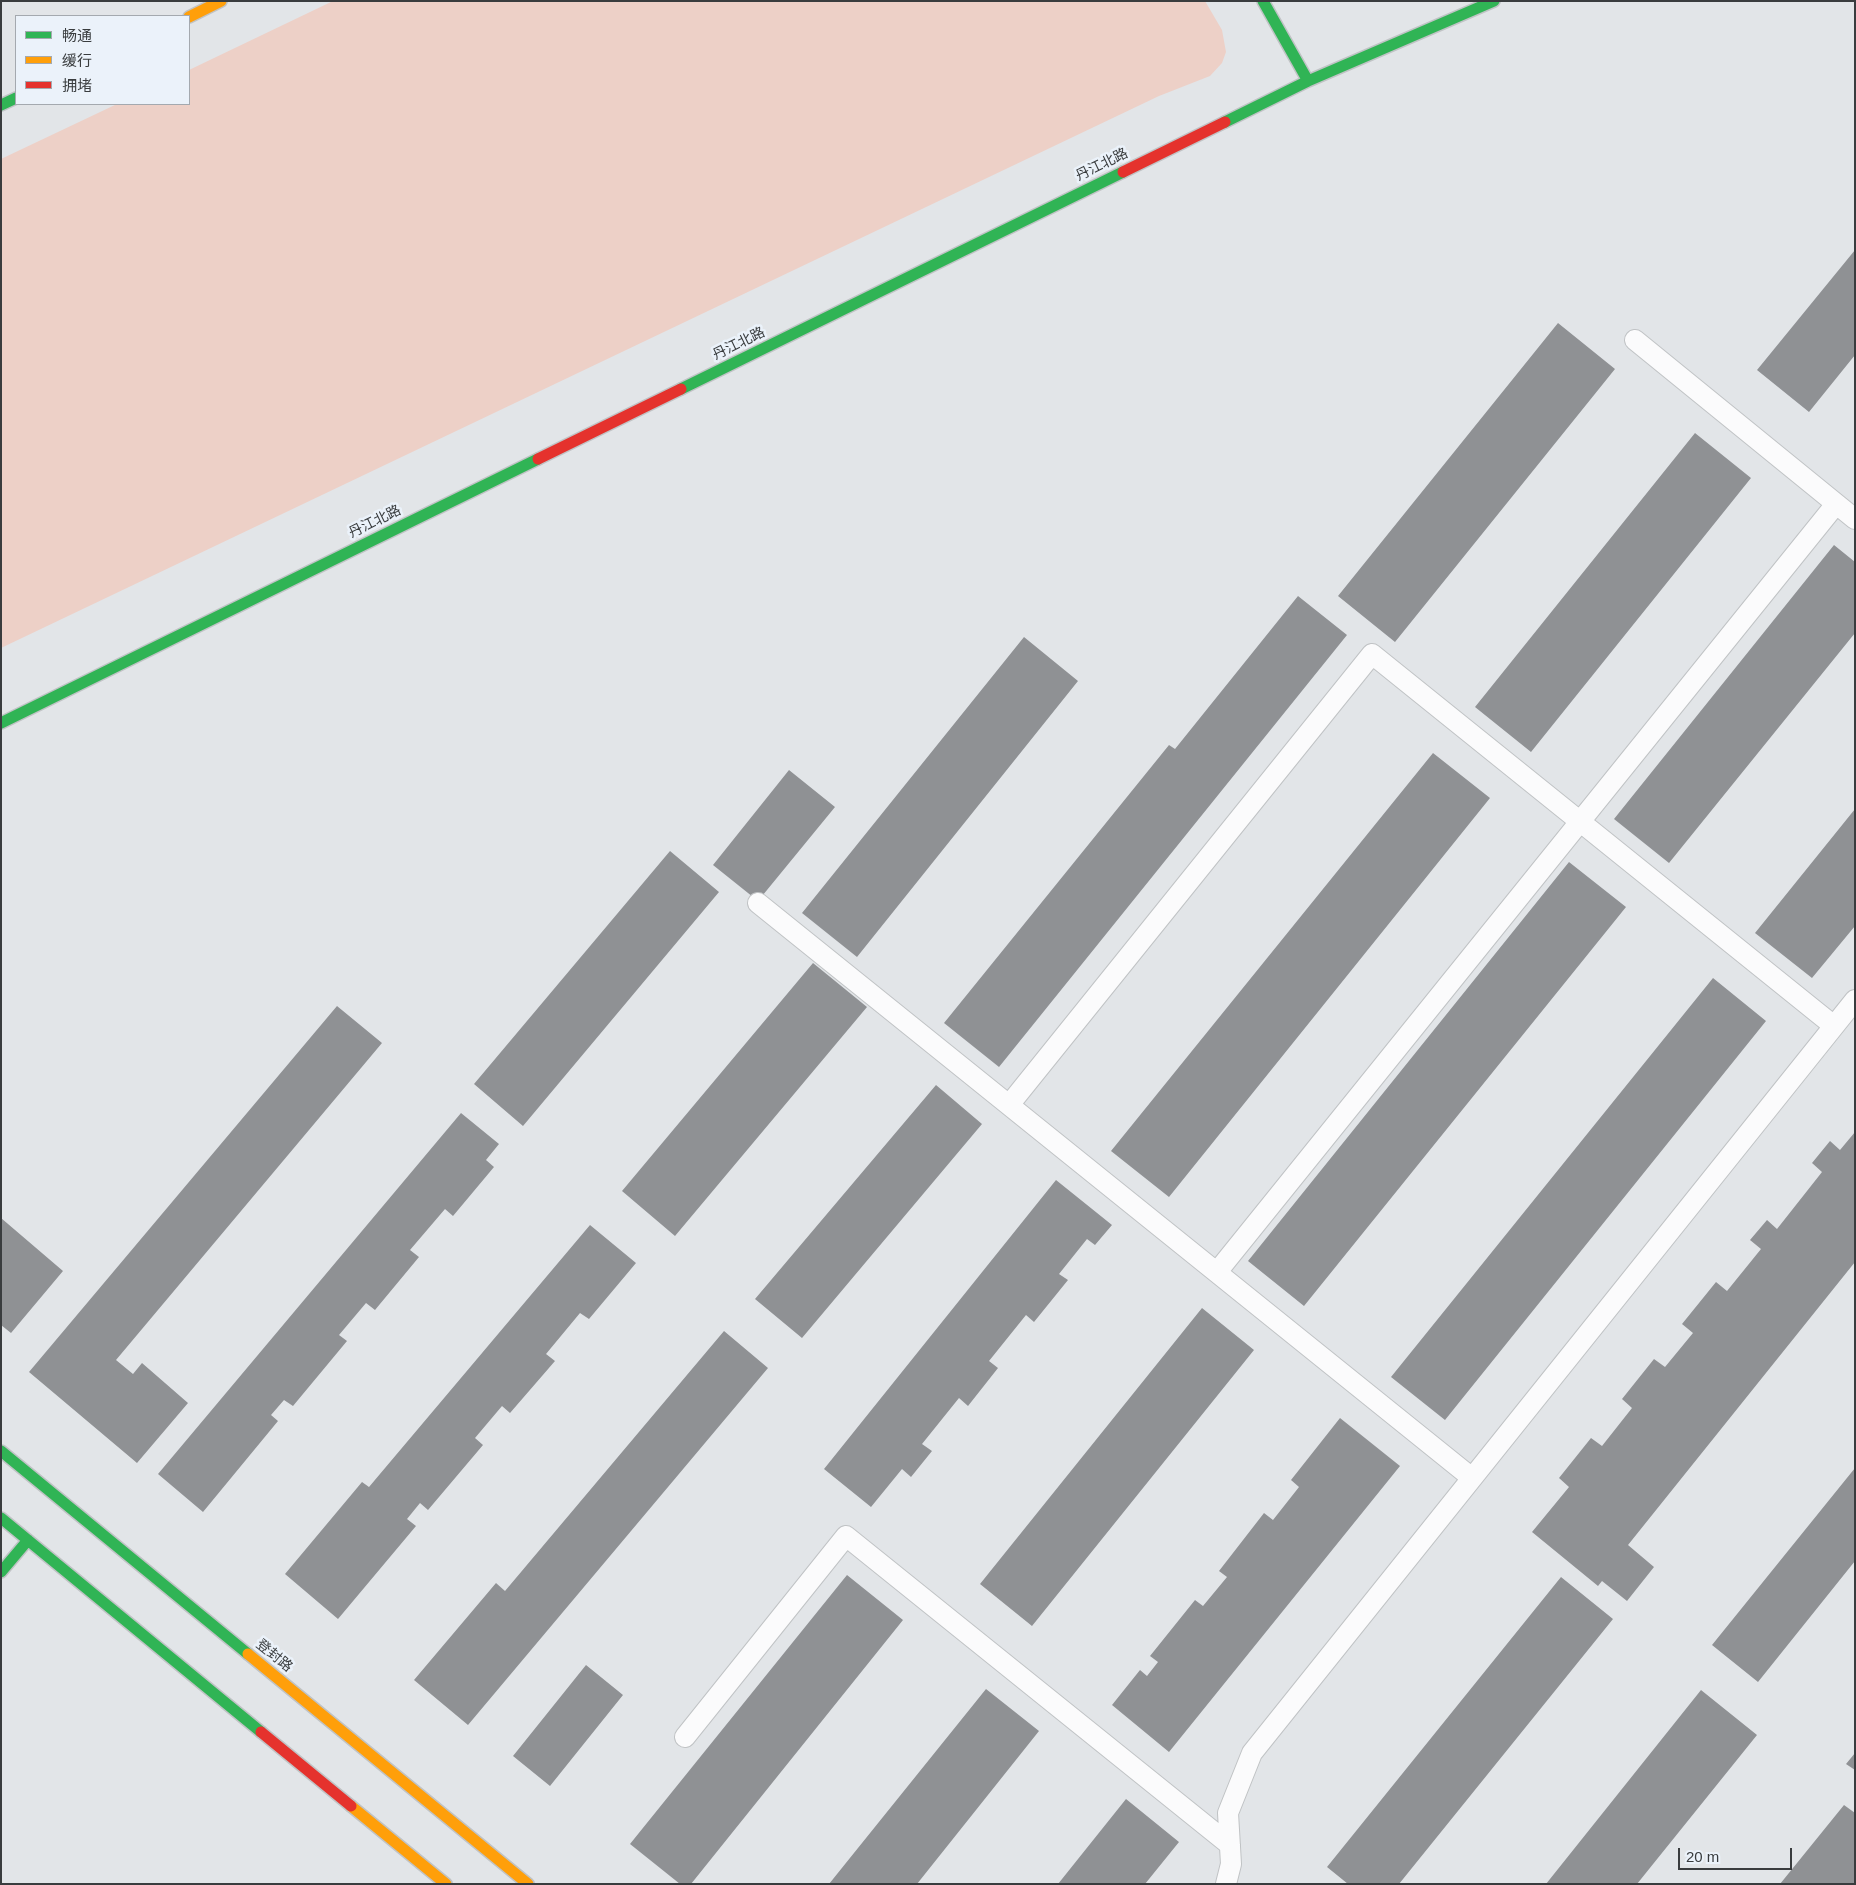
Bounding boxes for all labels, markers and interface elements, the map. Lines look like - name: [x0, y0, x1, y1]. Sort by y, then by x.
- legend: [15, 15, 190, 105]
- text: 畅通: [62, 27, 92, 44]
- text: 缓行: [62, 52, 92, 69]
- text: 拥堵: [62, 77, 92, 94]
- street label: 丹江北路: [1073, 145, 1131, 185]
- street label: 丹江北路: [710, 324, 768, 364]
- street label: 丹江北路: [346, 502, 404, 542]
- street label: 登封路: [252, 1636, 296, 1676]
- scale bar: [1681, 1838, 1795, 1870]
- text: 20 m: [1686, 1848, 1719, 1865]

